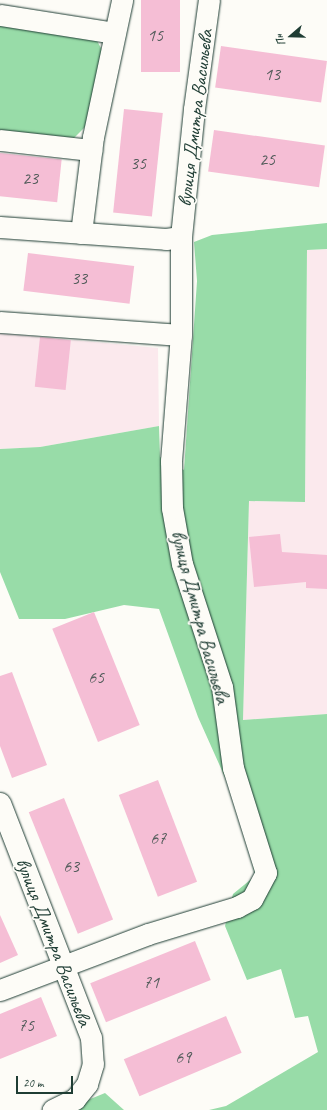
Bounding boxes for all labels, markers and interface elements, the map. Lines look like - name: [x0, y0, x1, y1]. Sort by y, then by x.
- north arrow: [271, 16, 311, 56]
- house number: 15: [147, 24, 163, 46]
- street label: вулиця Дмитра Васильєва: [172, 27, 218, 209]
- text: Пн: [271, 32, 288, 48]
- house number: 13: [264, 63, 280, 85]
- house number: 25: [259, 148, 275, 170]
- house number: 35: [130, 152, 146, 174]
- house number: 23: [22, 167, 38, 189]
- house number: 33: [71, 267, 87, 289]
- street label: вулиця Дмитра Васильєва: [165, 527, 235, 707]
- house number: 65: [88, 666, 104, 688]
- house number: 67: [150, 827, 166, 849]
- street label: вулиця Дмитра Васильєва: [10, 853, 98, 1031]
- house number: 63: [63, 855, 79, 877]
- house number: 71: [143, 971, 159, 993]
- house number: 75: [18, 1014, 34, 1036]
- house number: 69: [175, 1046, 191, 1068]
- scale bar: [18, 1068, 75, 1094]
- text: 20 m: [23, 1075, 43, 1091]

